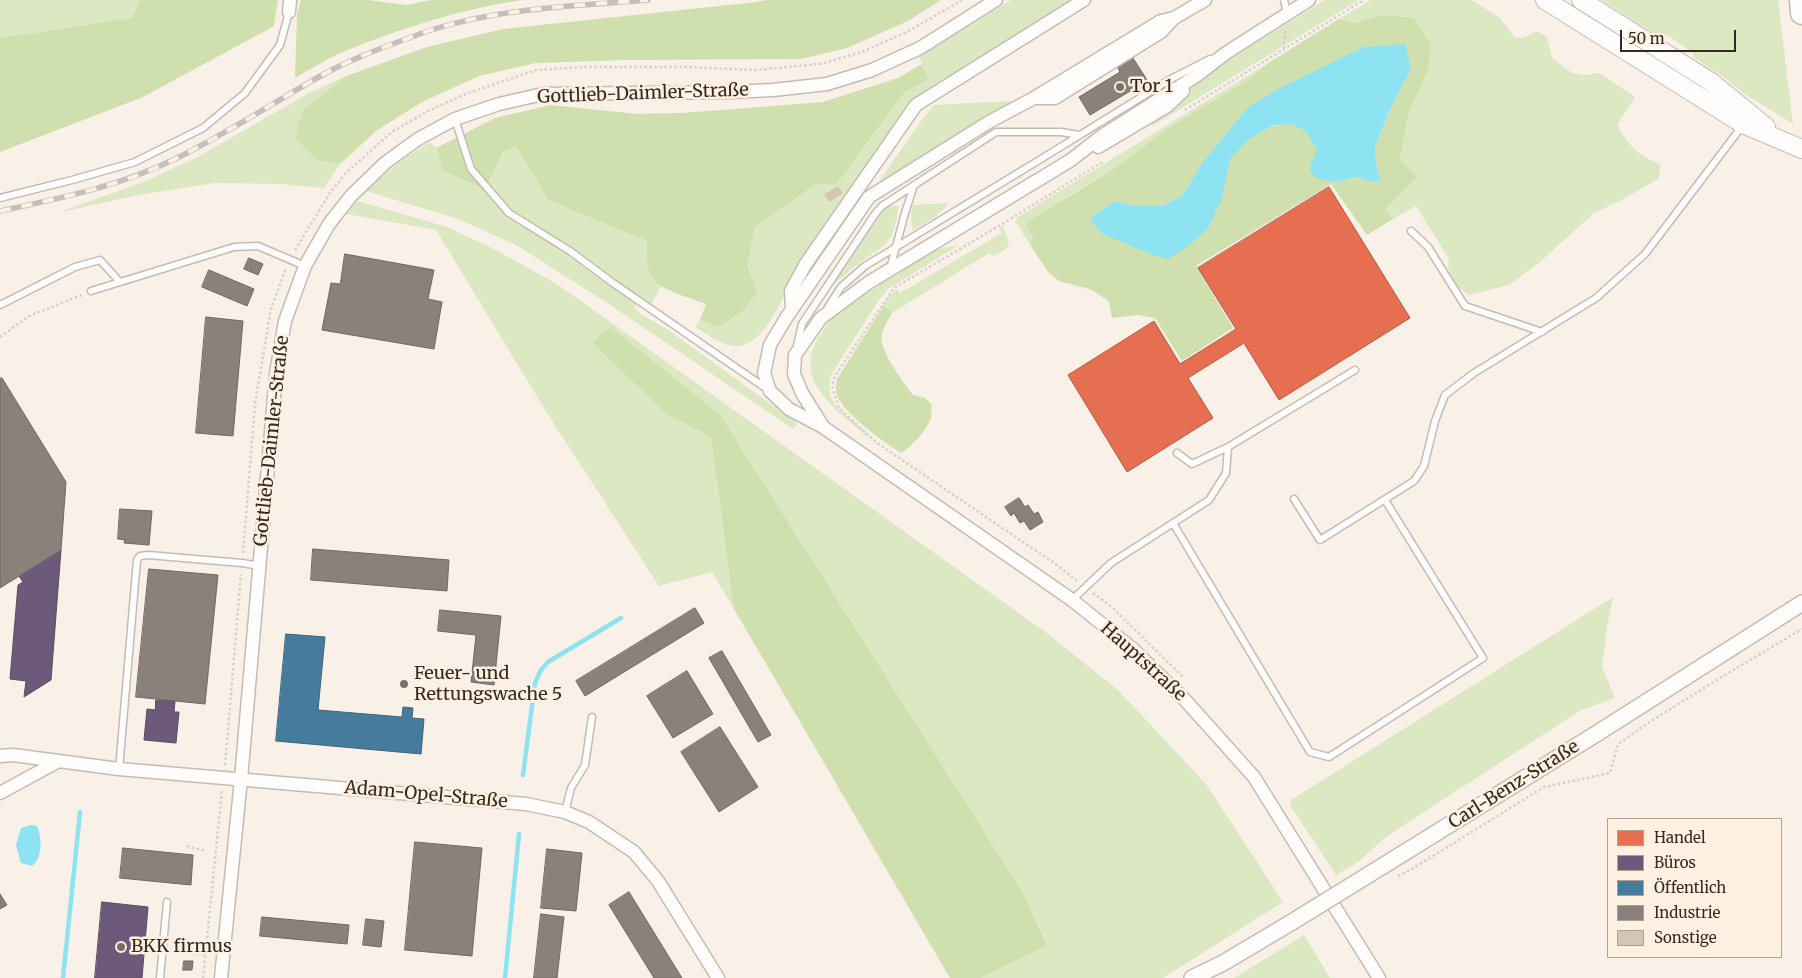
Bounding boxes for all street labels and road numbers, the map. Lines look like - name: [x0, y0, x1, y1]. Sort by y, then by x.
- street label: Gottlieb-Daimler-Straße: [537, 80, 749, 108]
- street label: Gottlieb-Daimler-Straße: [250, 335, 294, 547]
- street label: Hauptstraße: [1096, 618, 1190, 706]
- street label: Carl-Benz-Straße: [1445, 736, 1583, 834]
- street label: Adam-Opel-Straße: [344, 777, 508, 813]

